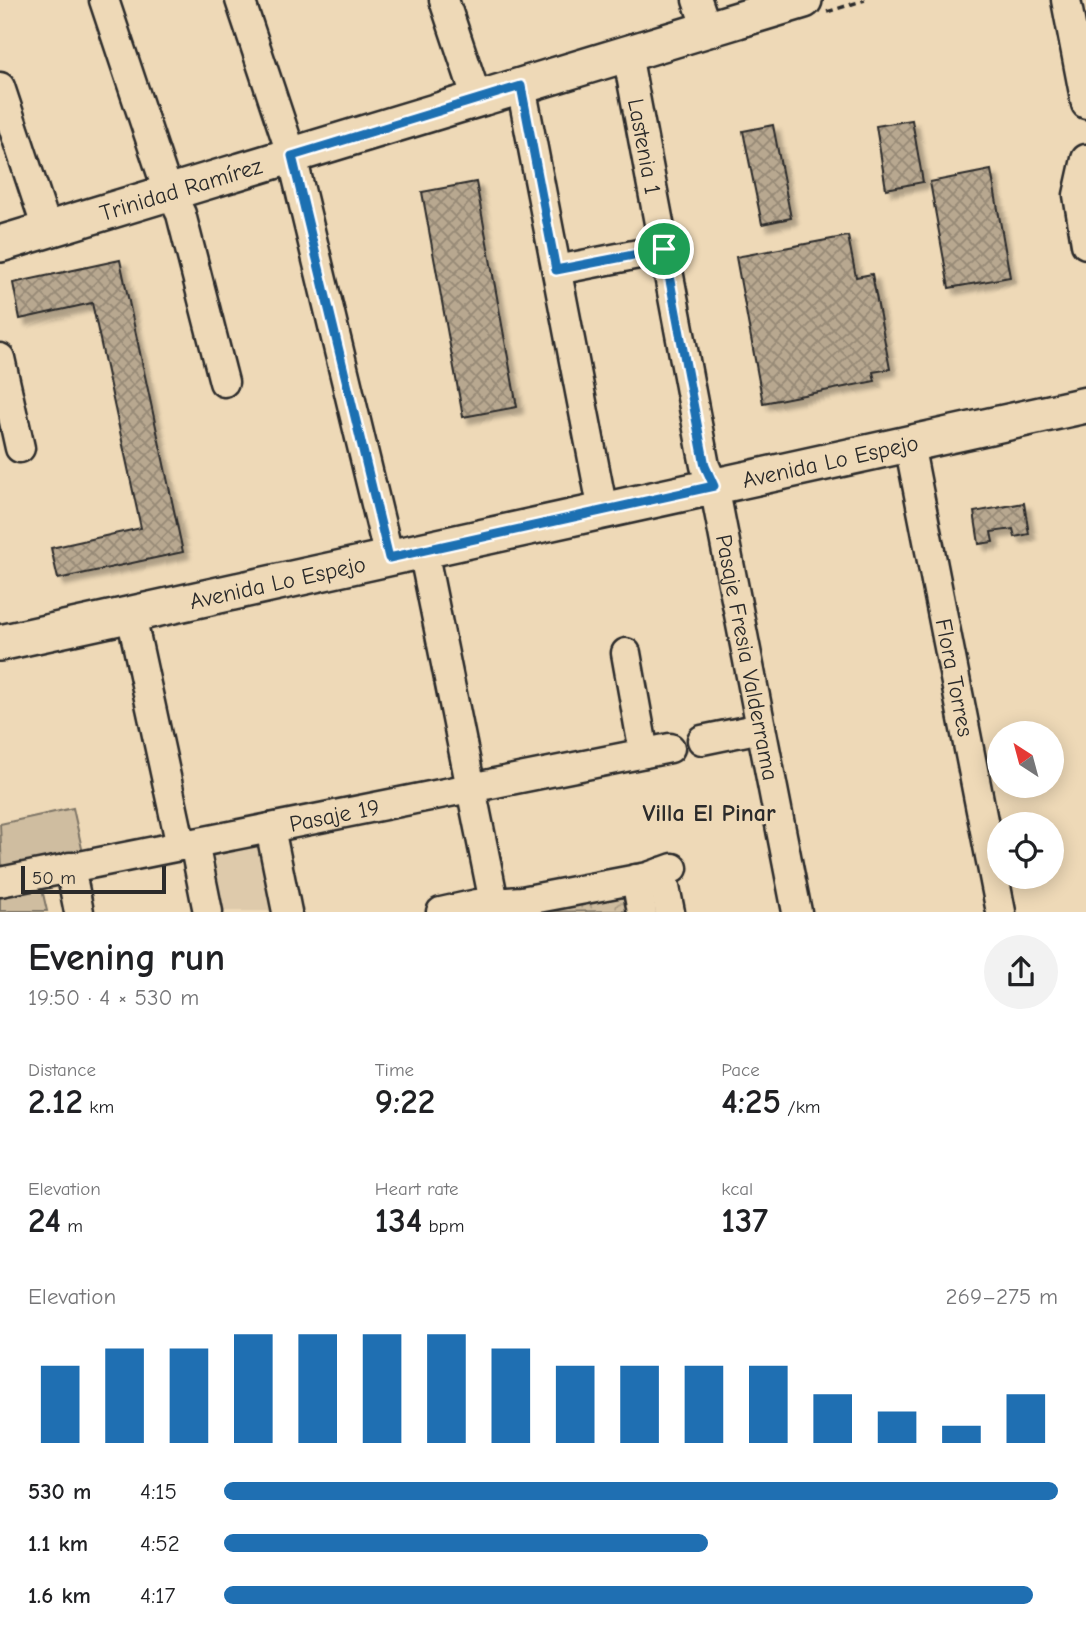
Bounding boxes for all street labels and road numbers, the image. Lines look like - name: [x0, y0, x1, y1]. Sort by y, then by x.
- street label: Lastenia 1: [622, 96, 667, 196]
- street label: Trinidad Ramírez: [96, 152, 265, 226]
- street label: Avenida Lo Espejo: [740, 429, 921, 493]
- street label: Pasaje Fresia Valderrama: [710, 532, 785, 783]
- street label: Avenida Lo Espejo: [187, 550, 368, 615]
- street label: Flora Torres: [930, 616, 980, 739]
- street label: Pasaje 19: [287, 793, 382, 837]

